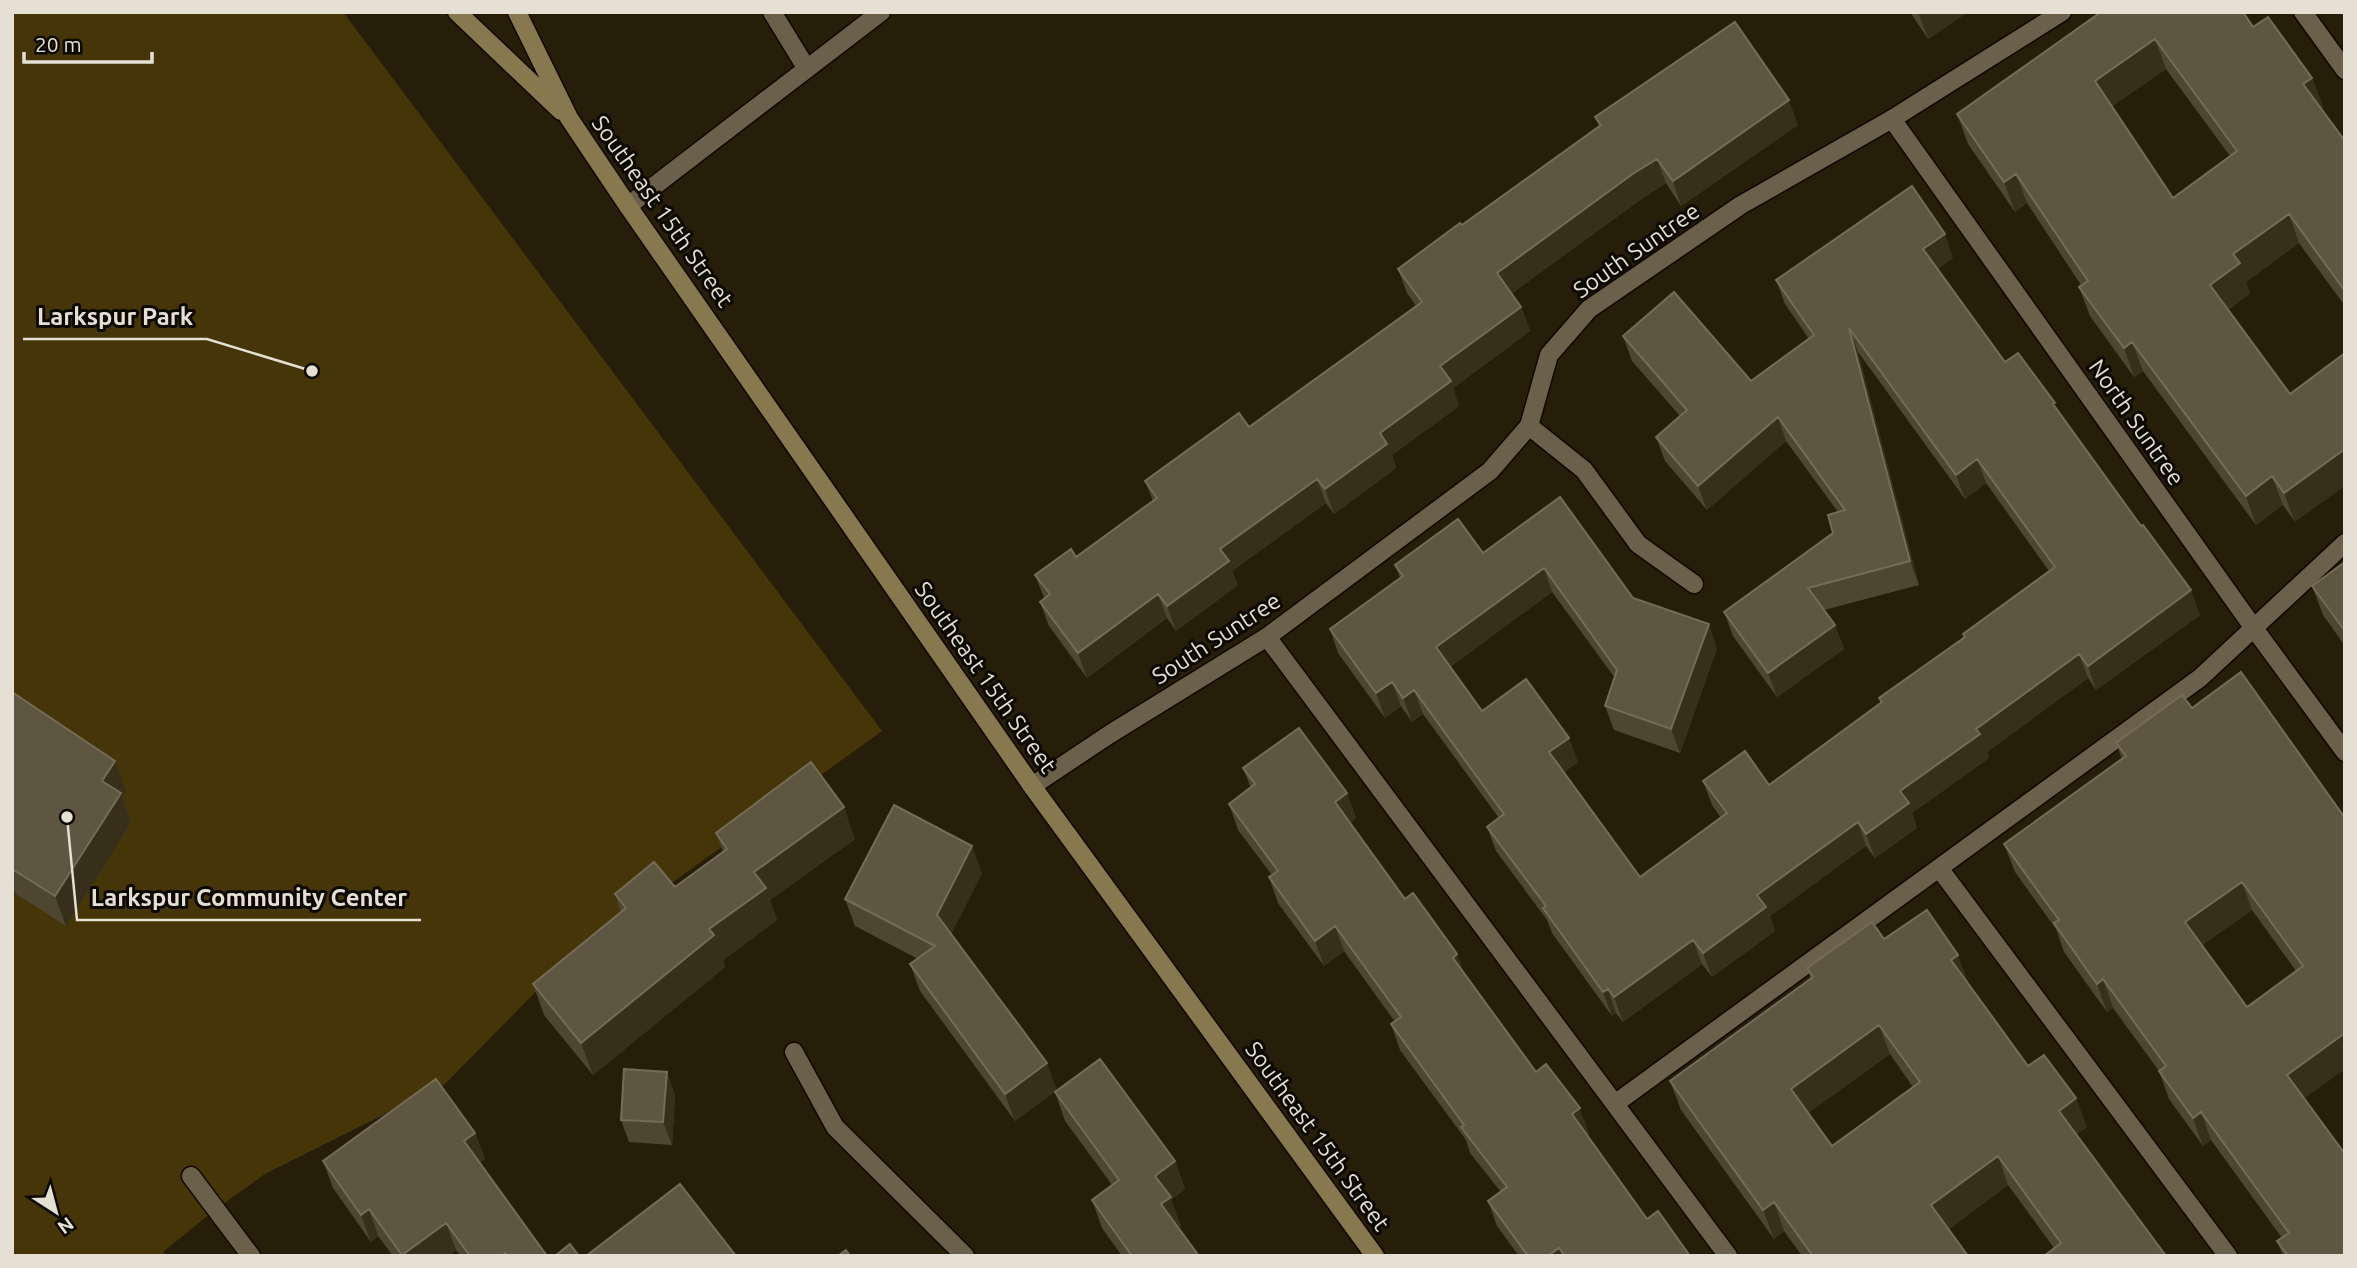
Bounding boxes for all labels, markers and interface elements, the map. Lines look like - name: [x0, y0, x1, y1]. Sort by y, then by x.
- scale bar: [24, 21, 152, 65]
- text: 20 m: [35, 32, 82, 56]
- street label: Southeast 15th Street: [588, 111, 738, 311]
- street label: South Suntree: [1568, 197, 1704, 303]
- callout: Larkspur Park: [23, 294, 207, 339]
- text: Larkspur Park: [37, 303, 194, 330]
- street label: North Suntree: [2084, 354, 2190, 490]
- street label: Southeast 15th Street: [911, 577, 1061, 777]
- street label: South Suntree: [1147, 587, 1285, 689]
- callout: Larkspur Community Center: [77, 875, 421, 920]
- text: Larkspur Community Center: [91, 884, 407, 911]
- street label: Southeast 15th Street: [1241, 1037, 1395, 1235]
- north arrow: [21, 1177, 91, 1247]
- text: N: [54, 1213, 78, 1239]

